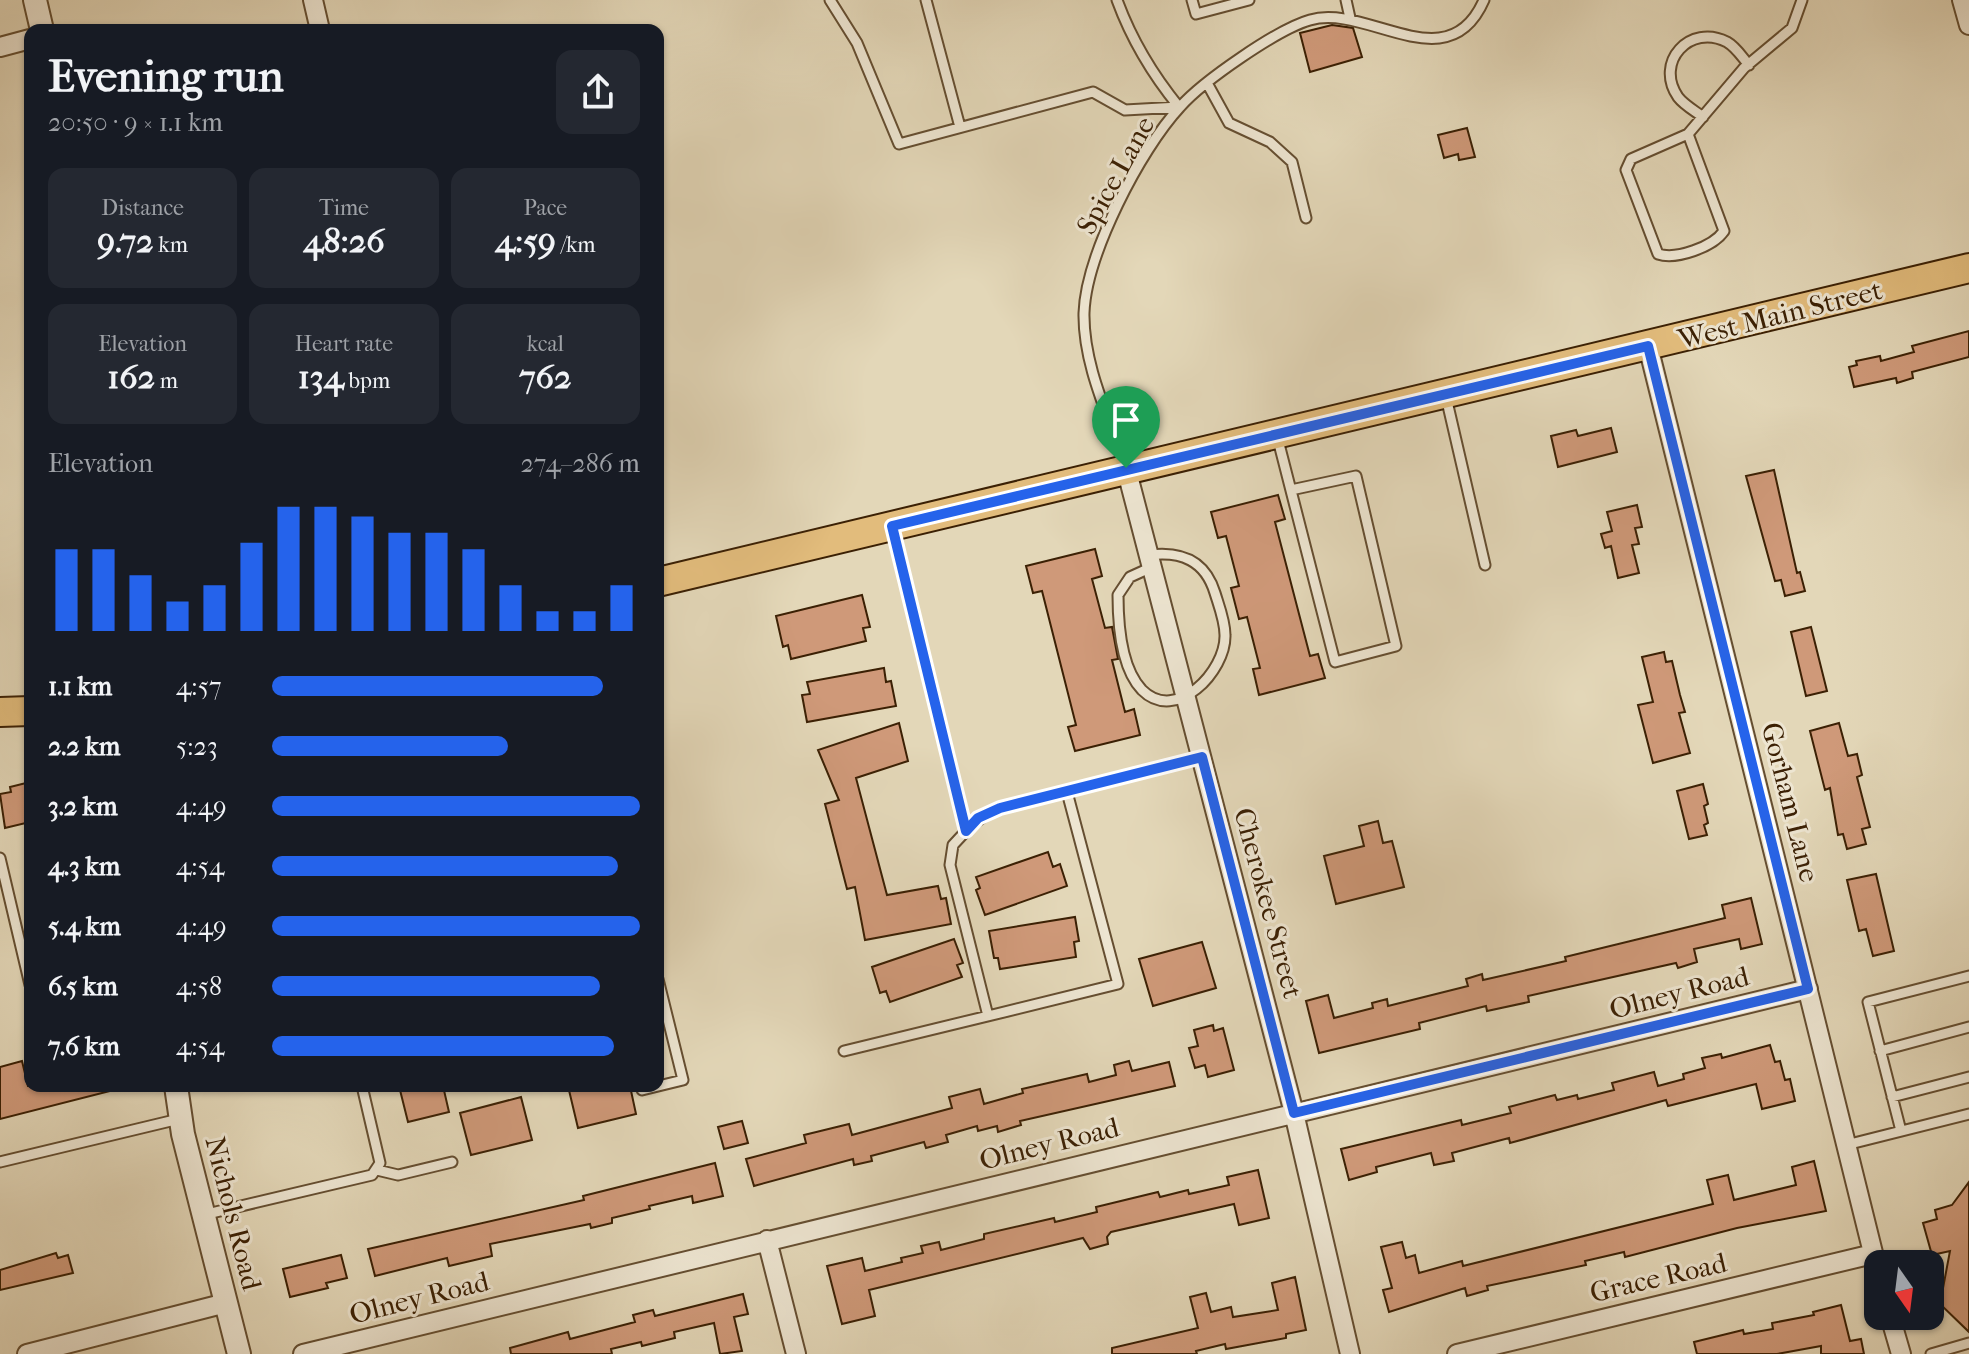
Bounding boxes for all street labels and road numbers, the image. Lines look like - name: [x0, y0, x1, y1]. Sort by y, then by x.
- street label: Spice Lane: [1070, 110, 1161, 240]
- street label: West Main Street: [1674, 273, 1885, 356]
- street label: Gorham Lane: [1755, 719, 1826, 886]
- street label: Cherokee Street: [1227, 804, 1310, 1002]
- street label: Olney Road: [1606, 959, 1753, 1026]
- street label: Olney Road: [976, 1110, 1123, 1177]
- street label: Nichols Road: [198, 1133, 269, 1294]
- street label: Grace Road: [1587, 1246, 1730, 1309]
- street label: Olney Road: [346, 1264, 493, 1331]

